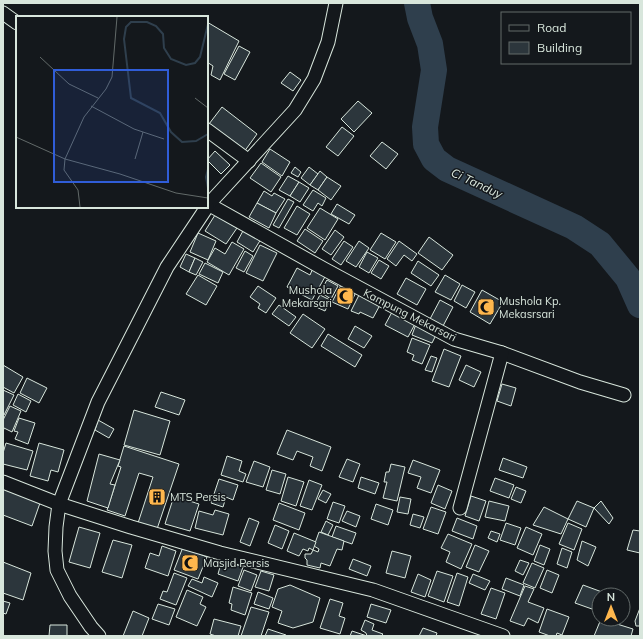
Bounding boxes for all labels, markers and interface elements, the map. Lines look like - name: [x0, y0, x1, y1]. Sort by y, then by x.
- legend: [501, 12, 631, 64]
- inset map: [16, 16, 208, 208]
- text: Road: [537, 20, 566, 35]
- text: Building: [537, 40, 582, 55]
- water label: Ci Tanduy: [449, 165, 506, 202]
- place label: Mushola Mekarsari: [282, 283, 332, 310]
- mosque icon: Mushola Mekarsari: [335, 286, 355, 306]
- street label: Kampung Mekarsari: [361, 286, 459, 344]
- place label: Mushola Kp. Mekasrsari: [499, 294, 561, 321]
- mosque icon: Mushola Kp. Mekasrsari: [476, 297, 496, 317]
- building icon: MTS Persis: [147, 487, 167, 507]
- place label: MTS Persis: [170, 490, 226, 504]
- mosque icon: Masjid Persis: [180, 553, 200, 573]
- place label: Masjid Persis: [203, 556, 270, 570]
- north arrow: [591, 587, 631, 627]
- text: N: [607, 590, 615, 604]

